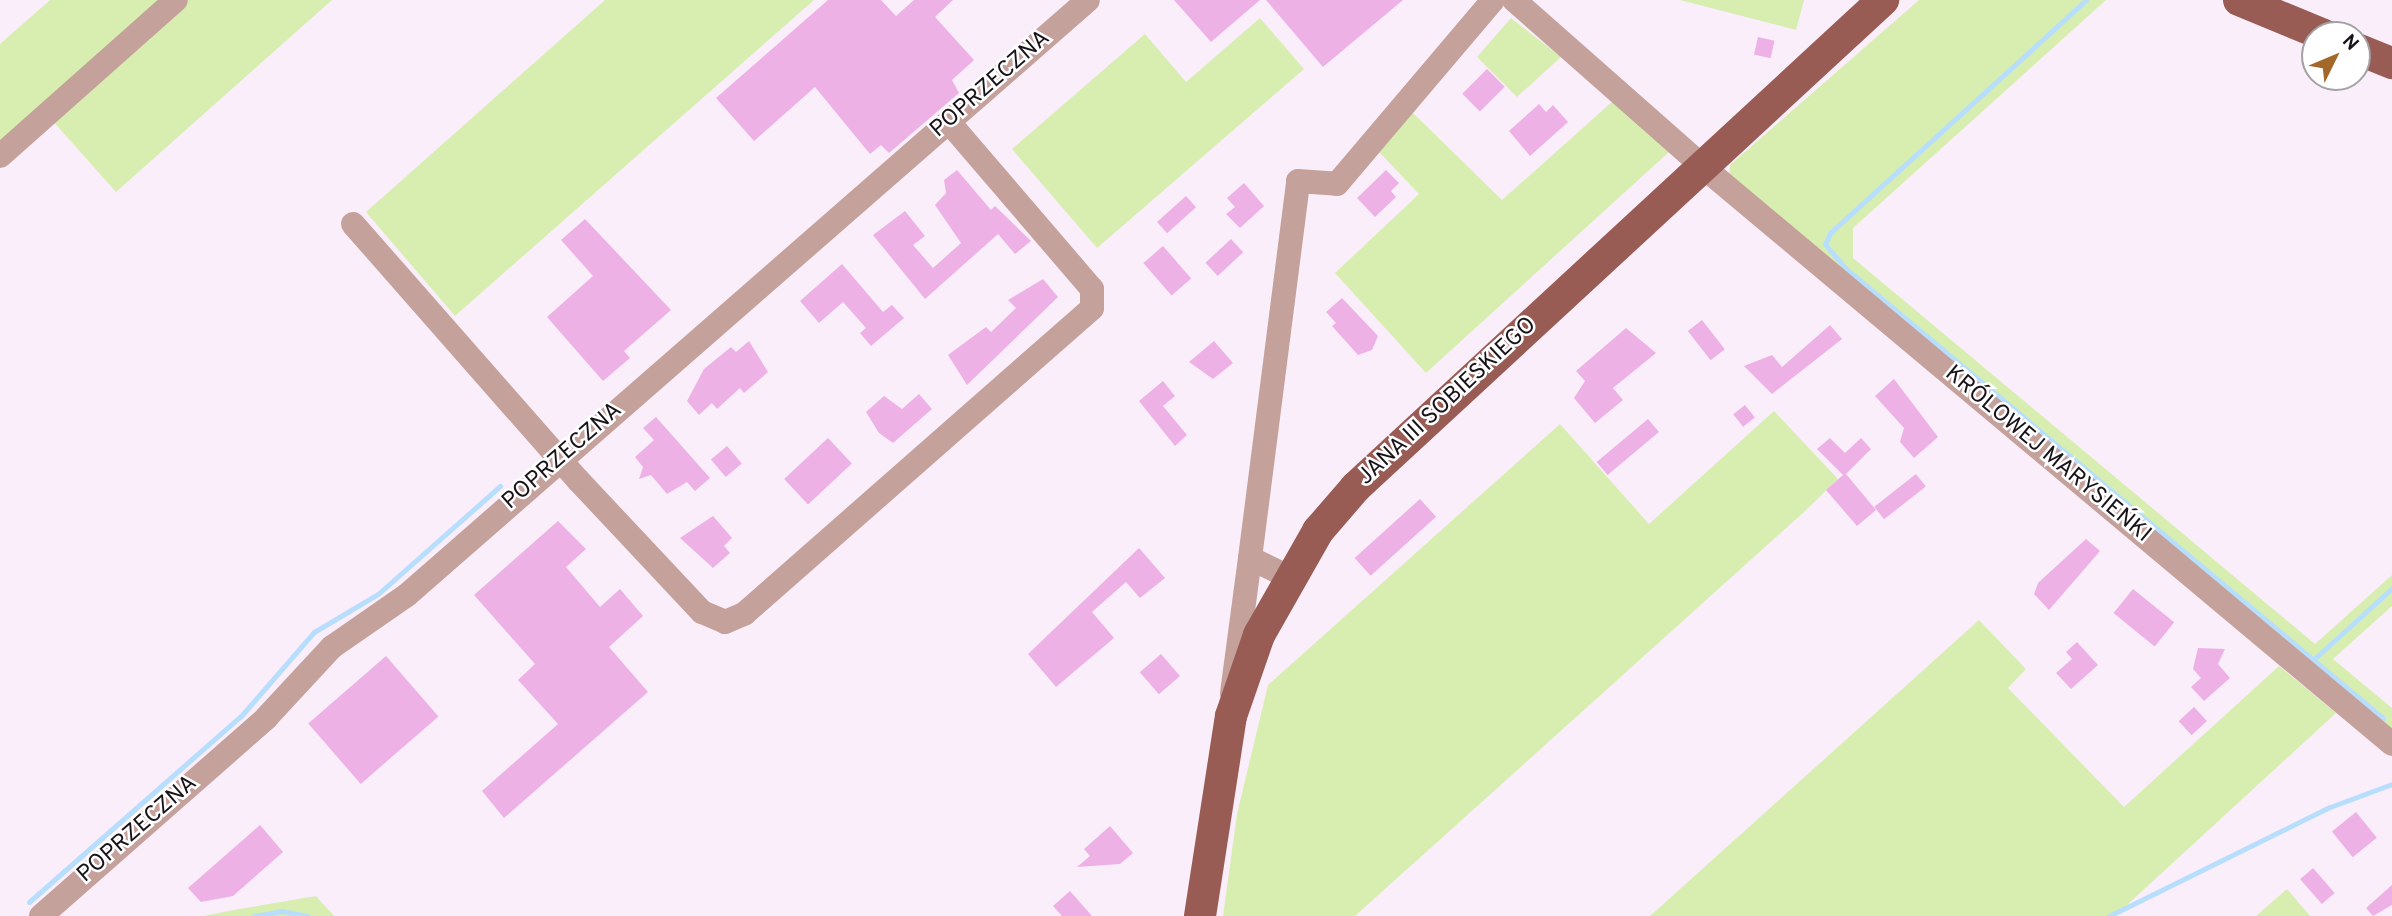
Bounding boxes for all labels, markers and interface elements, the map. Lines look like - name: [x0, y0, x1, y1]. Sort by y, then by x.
- north arrow: [2301, 21, 2371, 91]
- street label: POPRZECZNA: [926, 26, 1056, 144]
- text: N: [2336, 30, 2363, 56]
- street label: JANA III SOBIESKIEGO: [1353, 312, 1543, 492]
- street label: KRÓLOWEJ MARYSIEŃKI: [1938, 361, 2156, 549]
- street label: POPRZECZNA: [498, 398, 628, 516]
- street label: POPRZECZNA: [73, 771, 203, 889]

